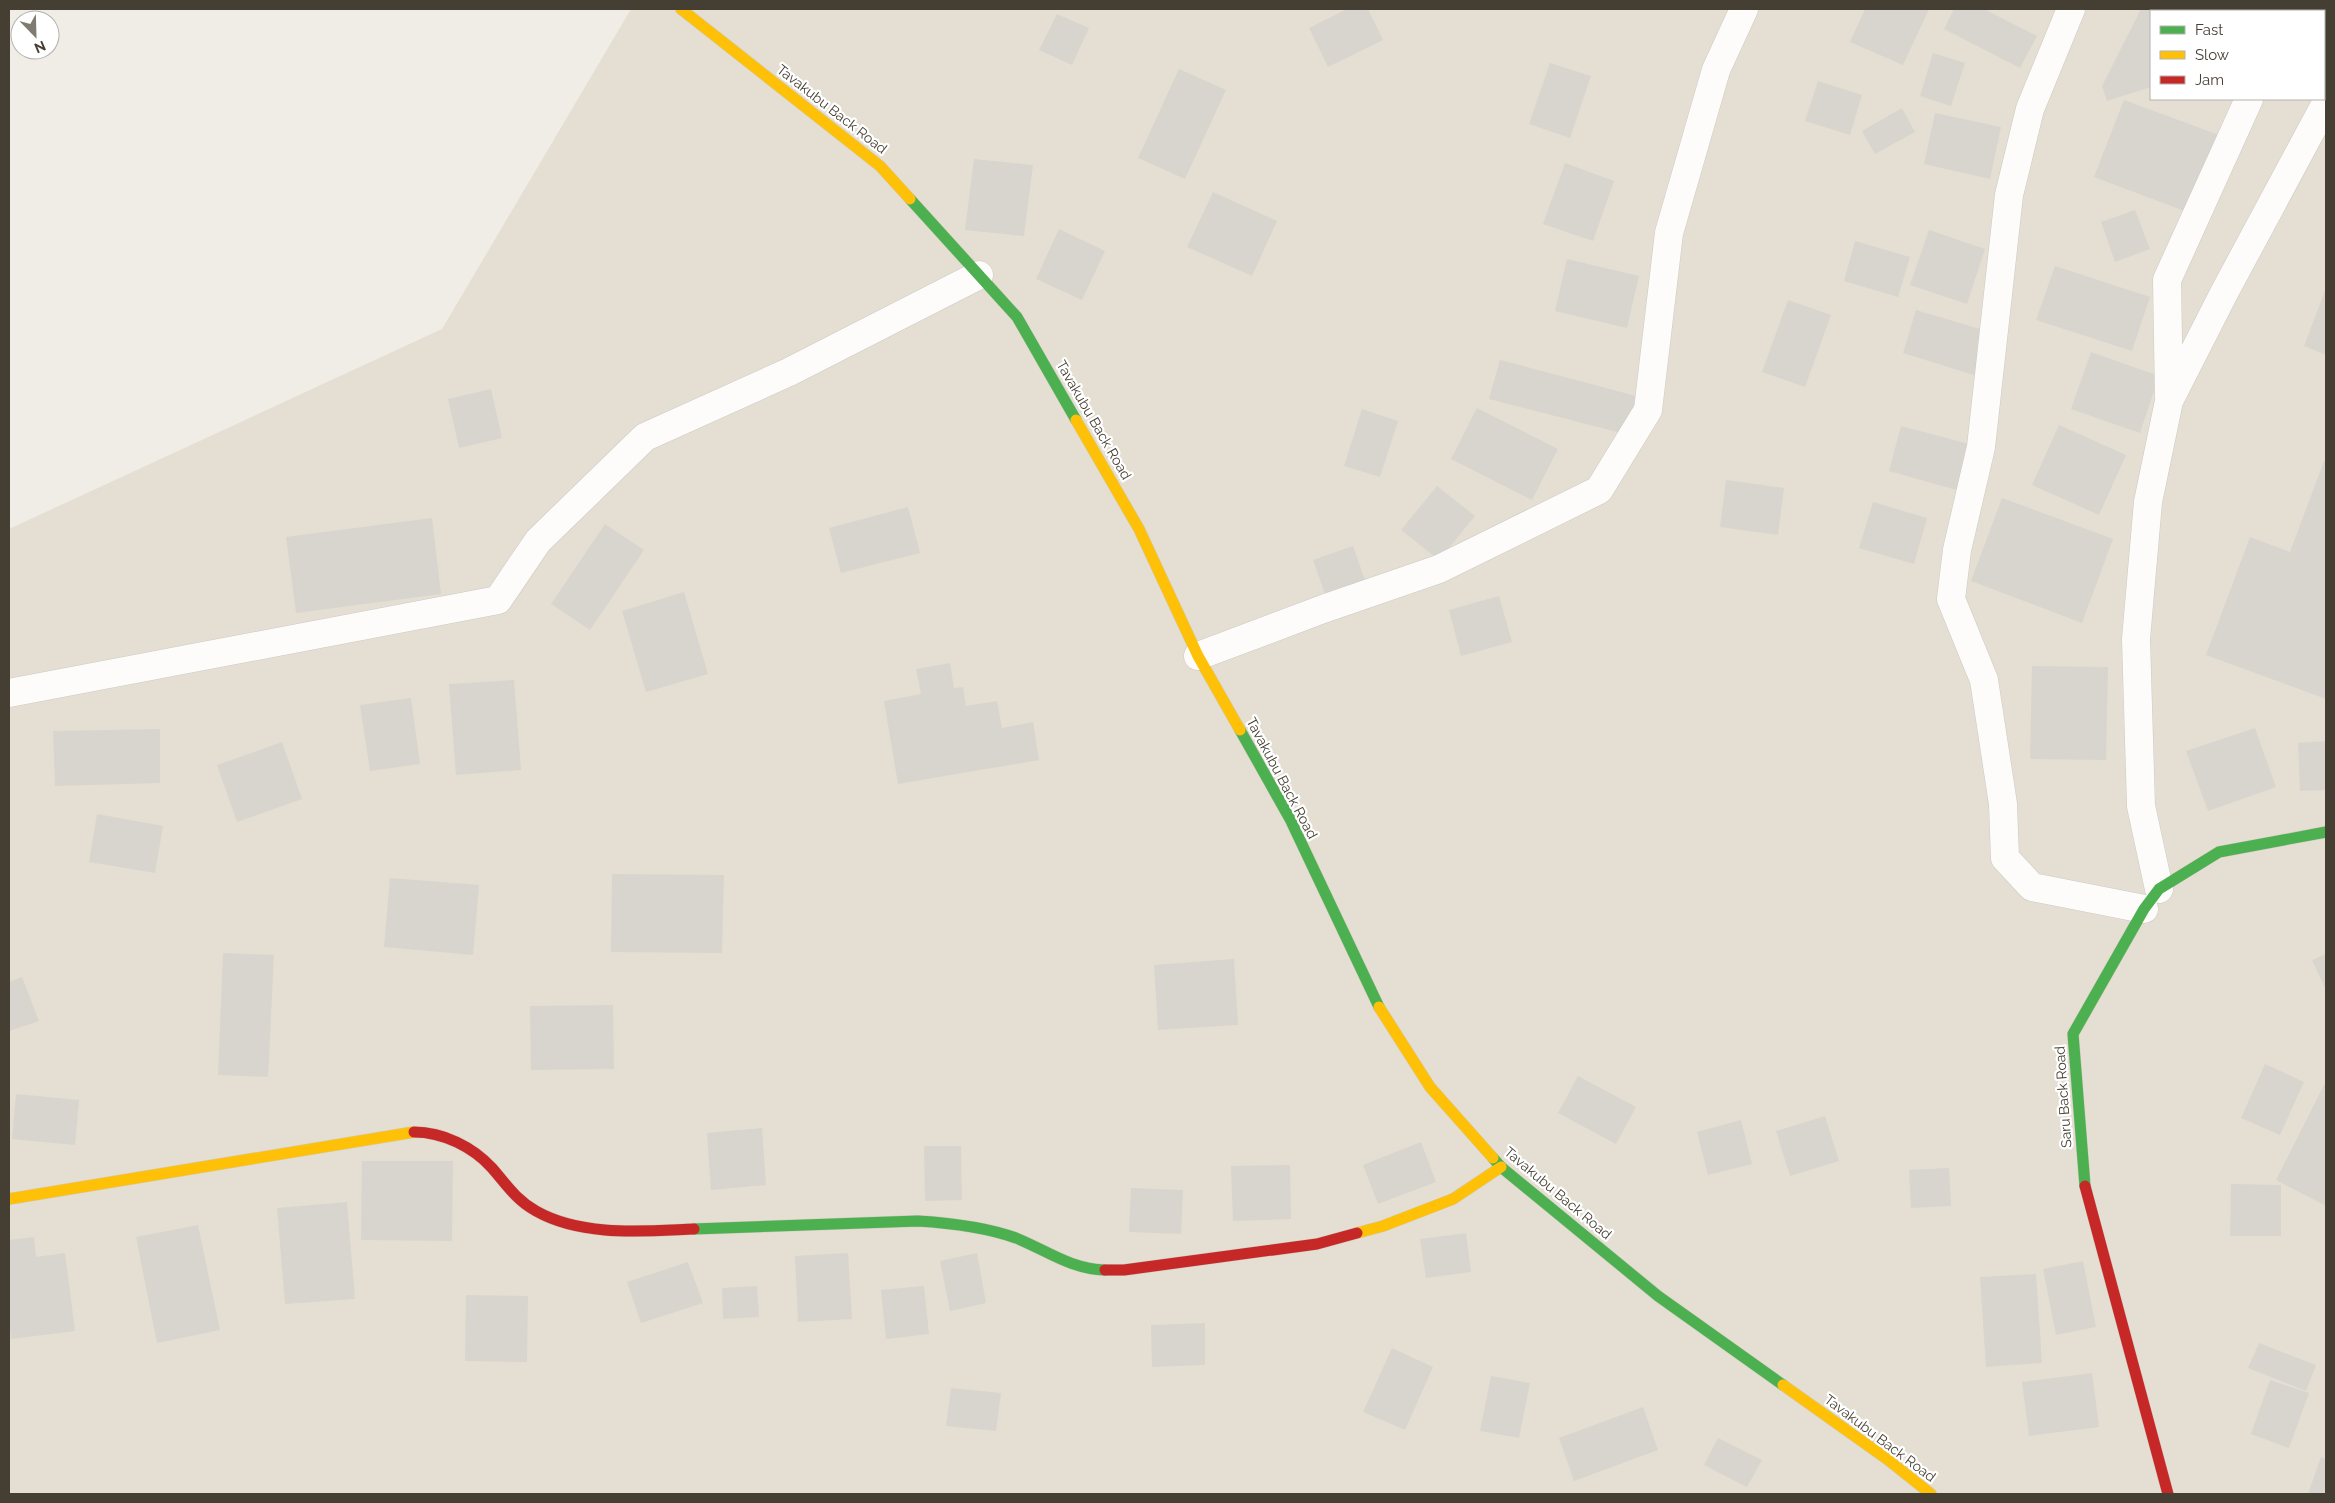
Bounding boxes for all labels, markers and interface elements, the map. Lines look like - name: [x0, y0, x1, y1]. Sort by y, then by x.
- north arrow: [10, 10, 60, 60]
- legend: [2150, 10, 2325, 100]
- text: Fast: [2195, 21, 2223, 39]
- text: N: [32, 38, 48, 56]
- text: Slow: [2195, 46, 2229, 64]
- street label: Tavakubu Back Road: [774, 61, 890, 157]
- text: Jam: [2195, 71, 2224, 89]
- street label: Tavakubu Back Road: [1053, 358, 1135, 482]
- street label: Tavakubu Back Road: [1243, 715, 1321, 841]
- street label: Saru Back Road: [2051, 1045, 2075, 1149]
- street label: Tavakubu Back Road: [1501, 1144, 1615, 1242]
- street label: Tavakubu Back Road: [1821, 1391, 1939, 1485]

